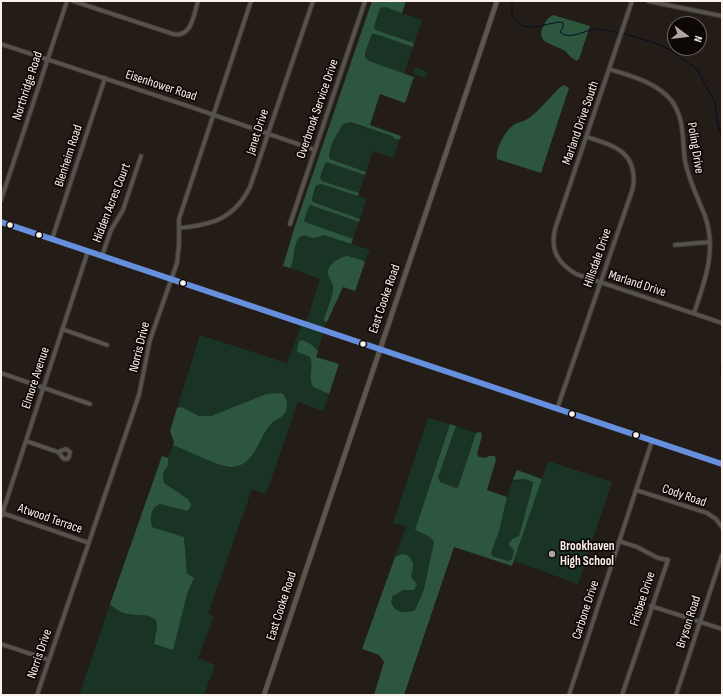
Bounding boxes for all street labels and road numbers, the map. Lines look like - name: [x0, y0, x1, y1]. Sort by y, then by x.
- street label: Northridge Road: [10, 50, 46, 122]
- street label: Overbrook Service Drive: [294, 57, 342, 161]
- street label: Eisenhower Road: [123, 67, 199, 105]
- street label: Marland Drive South: [559, 79, 603, 167]
- street label: Janet Drive: [243, 107, 273, 157]
- street label: Poling Drive: [683, 121, 707, 175]
- street label: Blenheim Road: [52, 123, 86, 189]
- street label: Hidden Acres Court: [90, 161, 134, 245]
- street label: Hillsdale Drive: [581, 226, 615, 290]
- street label: East Cooke Road: [366, 263, 404, 335]
- street label: Marland Drive: [606, 267, 668, 301]
- street label: Norris Drive: [126, 320, 154, 374]
- street label: Elmore Avenue: [19, 345, 53, 411]
- street label: Cody Road: [660, 481, 708, 511]
- street label: Atwood Terrace: [16, 501, 84, 537]
- street label: East Cooke Road: [264, 570, 300, 642]
- street label: Frisbee Drive: [627, 570, 659, 628]
- street label: Carbone Drive: [569, 579, 603, 641]
- street label: Bryson Road: [673, 594, 705, 650]
- street label: Norris Drive: [24, 627, 56, 681]

